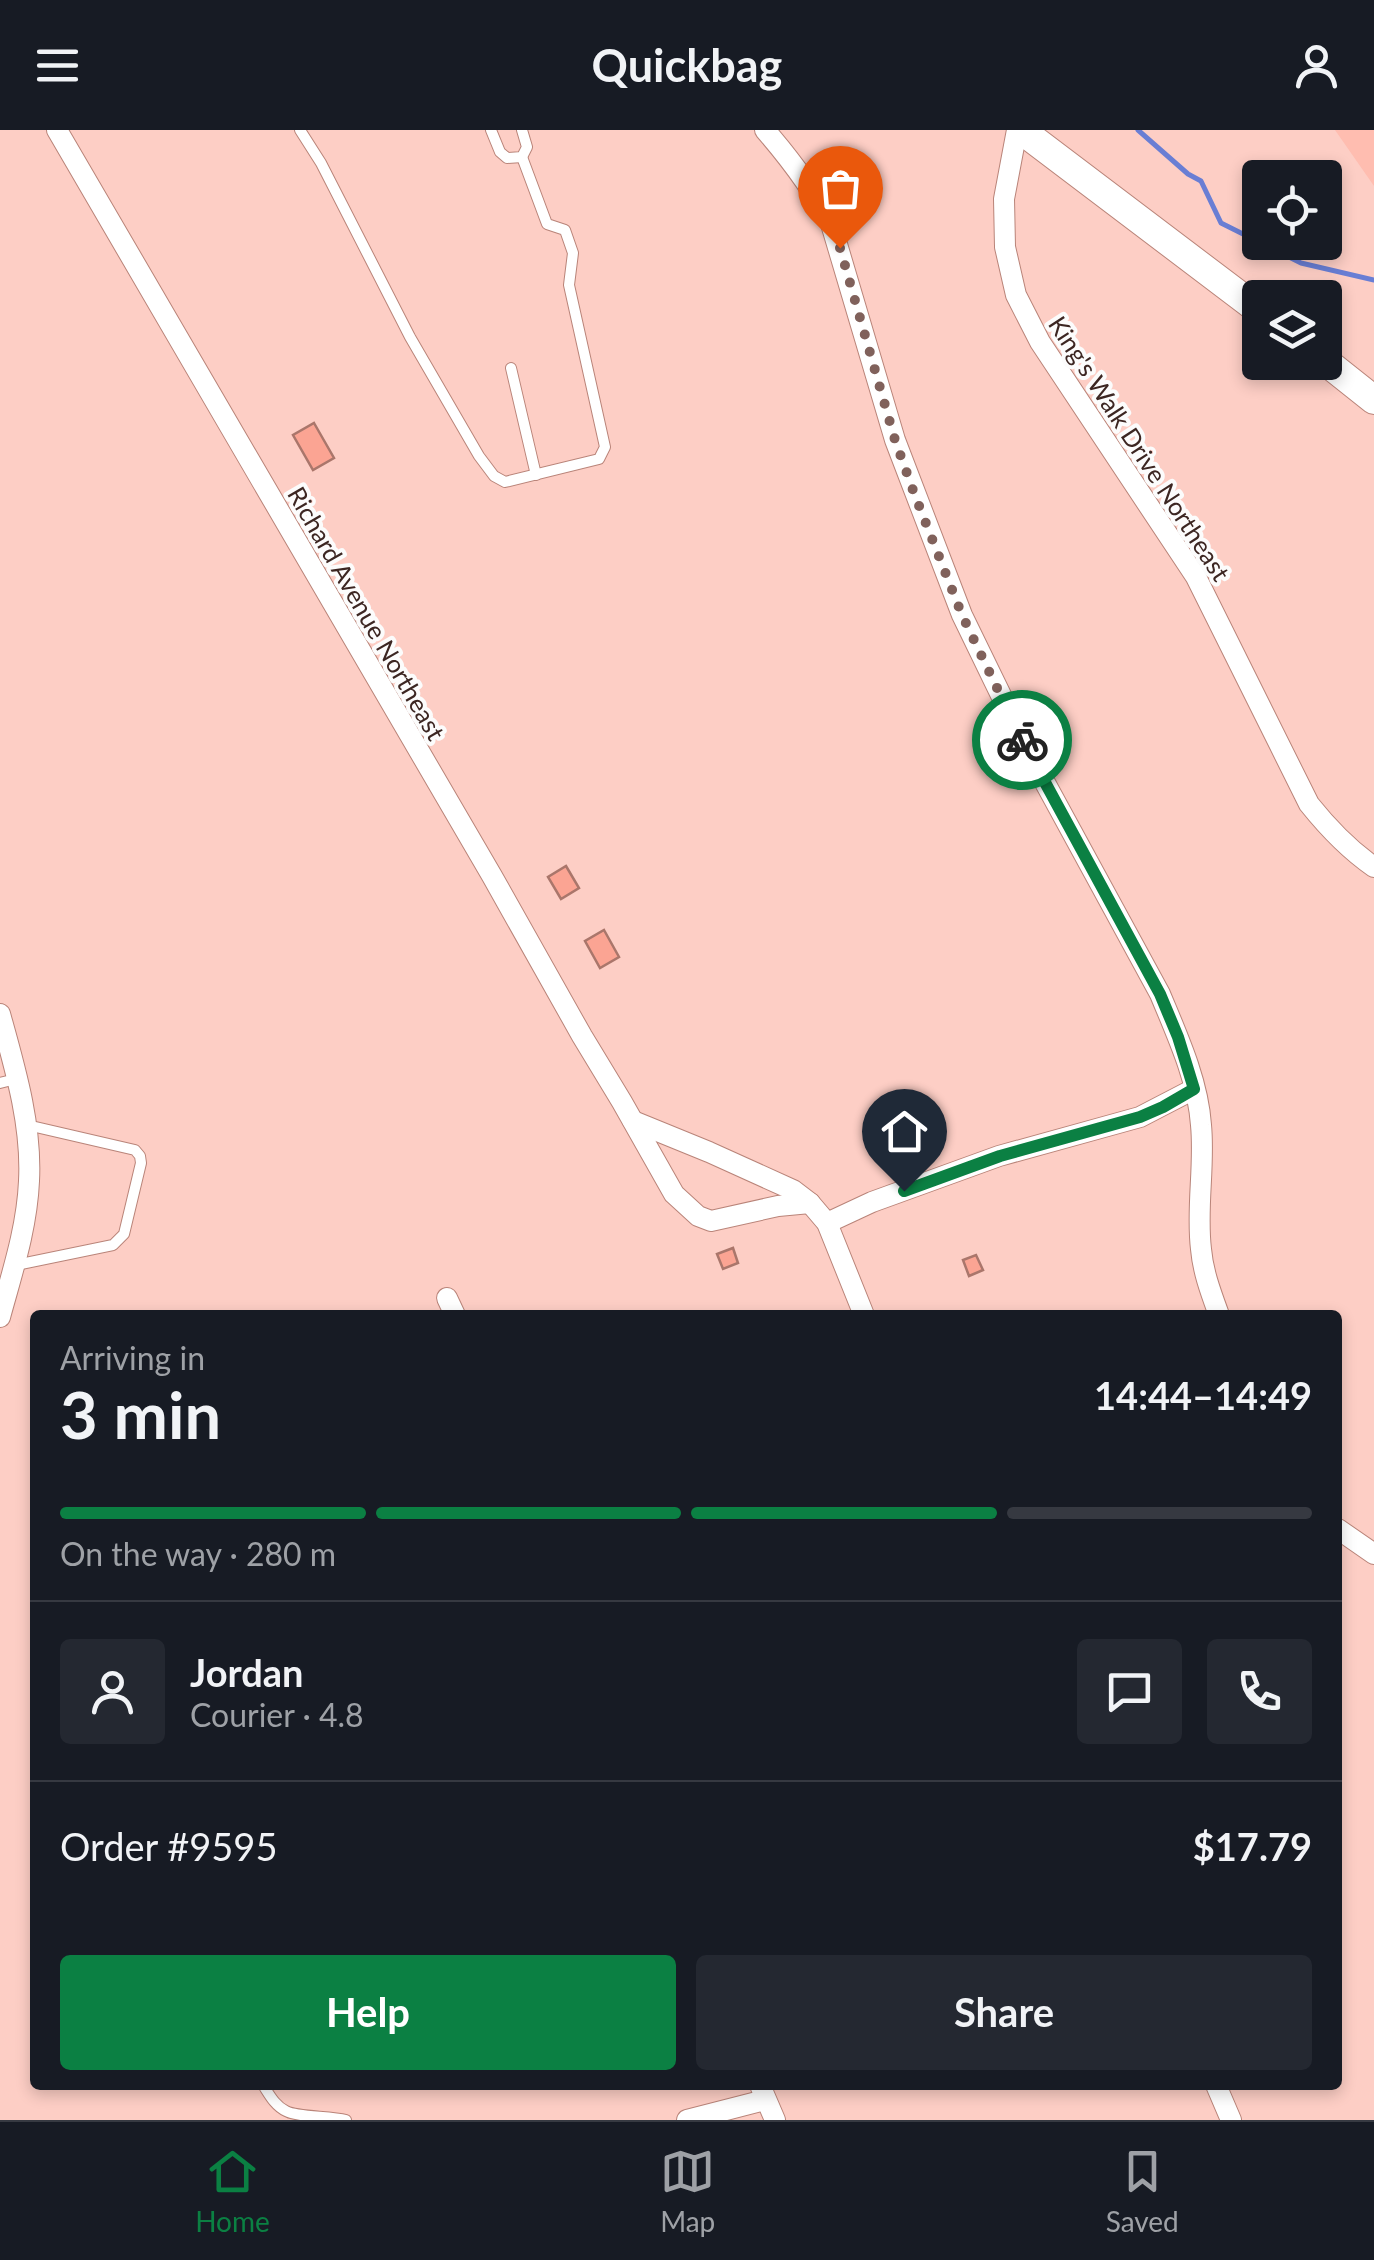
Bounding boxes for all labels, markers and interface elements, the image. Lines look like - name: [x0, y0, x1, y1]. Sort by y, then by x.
- icon: menu: [30, 38, 85, 93]
- text: Quickbag: [592, 38, 782, 92]
- icon: person: [1289, 38, 1344, 93]
- pin: [798, 146, 883, 249]
- map controls: [1242, 160, 1342, 380]
- button: locate: [1242, 160, 1342, 260]
- icon: bag: [813, 161, 868, 216]
- button: layers: [1242, 280, 1342, 380]
- street label: King's Walk Drive Northeast: [1043, 310, 1237, 586]
- street label: Richard Avenue Northeast: [282, 481, 452, 745]
- courier: [972, 690, 1072, 790]
- icon: bike: [995, 713, 1050, 768]
- pin: [862, 1089, 947, 1192]
- icon: home: [877, 1104, 932, 1159]
- text: Arriving in: [60, 1338, 205, 1377]
- text: 14:44–14:49: [1094, 1372, 1312, 1418]
- text: 3 min: [60, 1375, 221, 1453]
- text: On the way · 280 m: [60, 1534, 336, 1573]
- button: person: [60, 1639, 165, 1744]
- button: chat: [1077, 1639, 1182, 1744]
- button: phone: [1207, 1639, 1312, 1744]
- text: Jordan: [190, 1649, 303, 1695]
- text: Courier · 4.8: [190, 1695, 364, 1734]
- text: Order #9595: [60, 1823, 277, 1869]
- text: $17.79: [1193, 1823, 1312, 1869]
- button: Help: [60, 1955, 676, 2070]
- button: Share: [696, 1955, 1312, 2070]
- tab: Home: [195, 2144, 270, 2238]
- tab: Map: [660, 2144, 715, 2238]
- tab: Saved: [1106, 2144, 1179, 2238]

